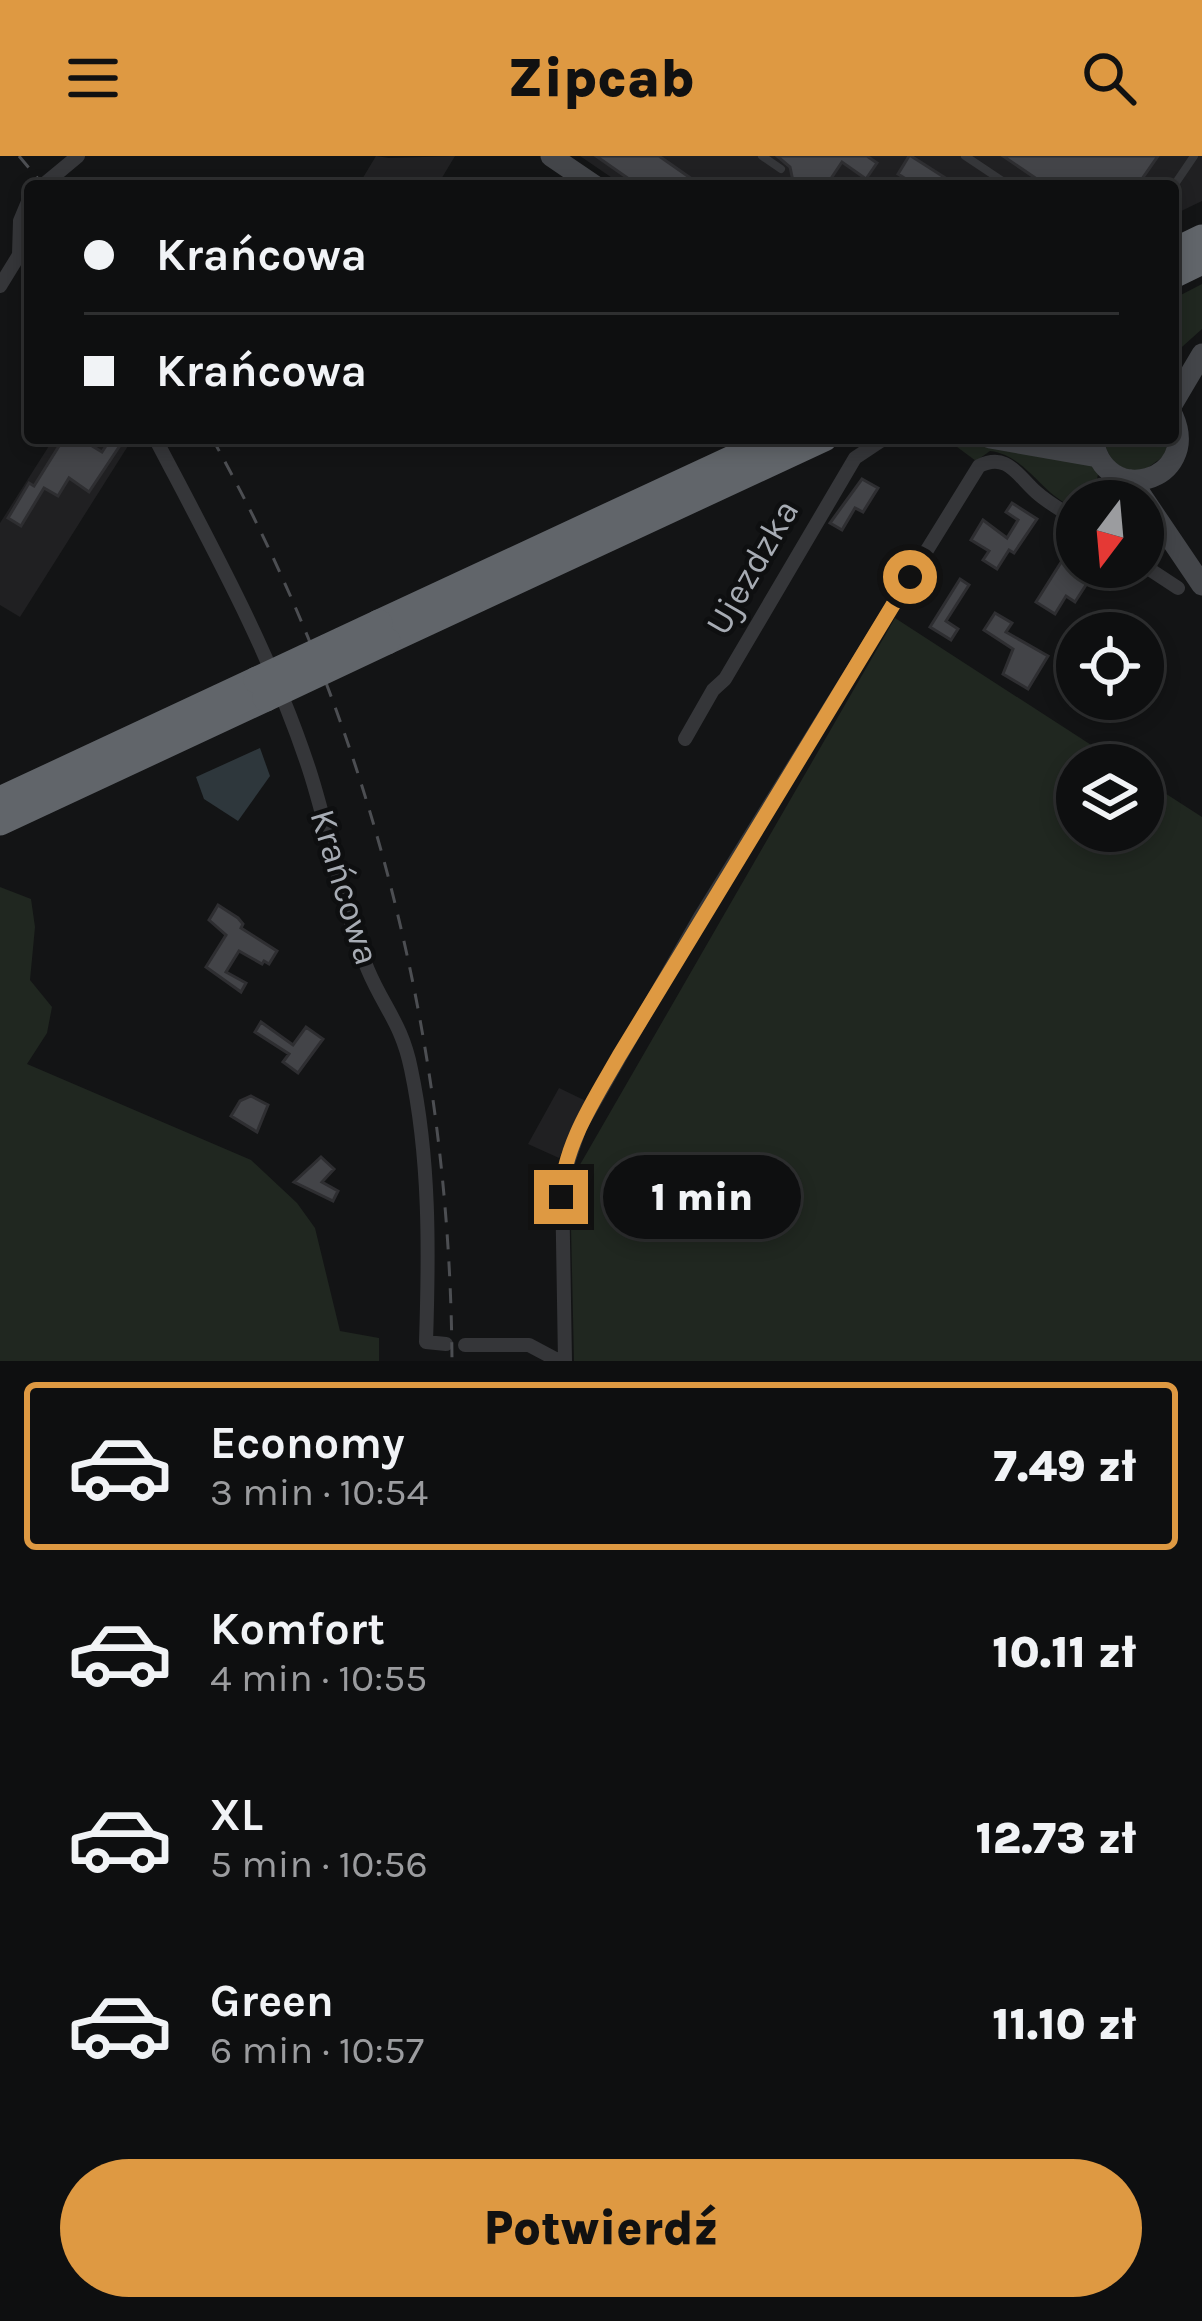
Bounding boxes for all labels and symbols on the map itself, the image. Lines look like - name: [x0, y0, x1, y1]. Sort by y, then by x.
- north arrow: [1056, 480, 1164, 588]
- street label: Ujezdzka: [697, 492, 807, 642]
- route start: [883, 550, 937, 604]
- street label: Krańcowa: [301, 804, 389, 970]
- callout: 1 min: [603, 1155, 801, 1239]
- route end: [534, 1170, 588, 1224]

